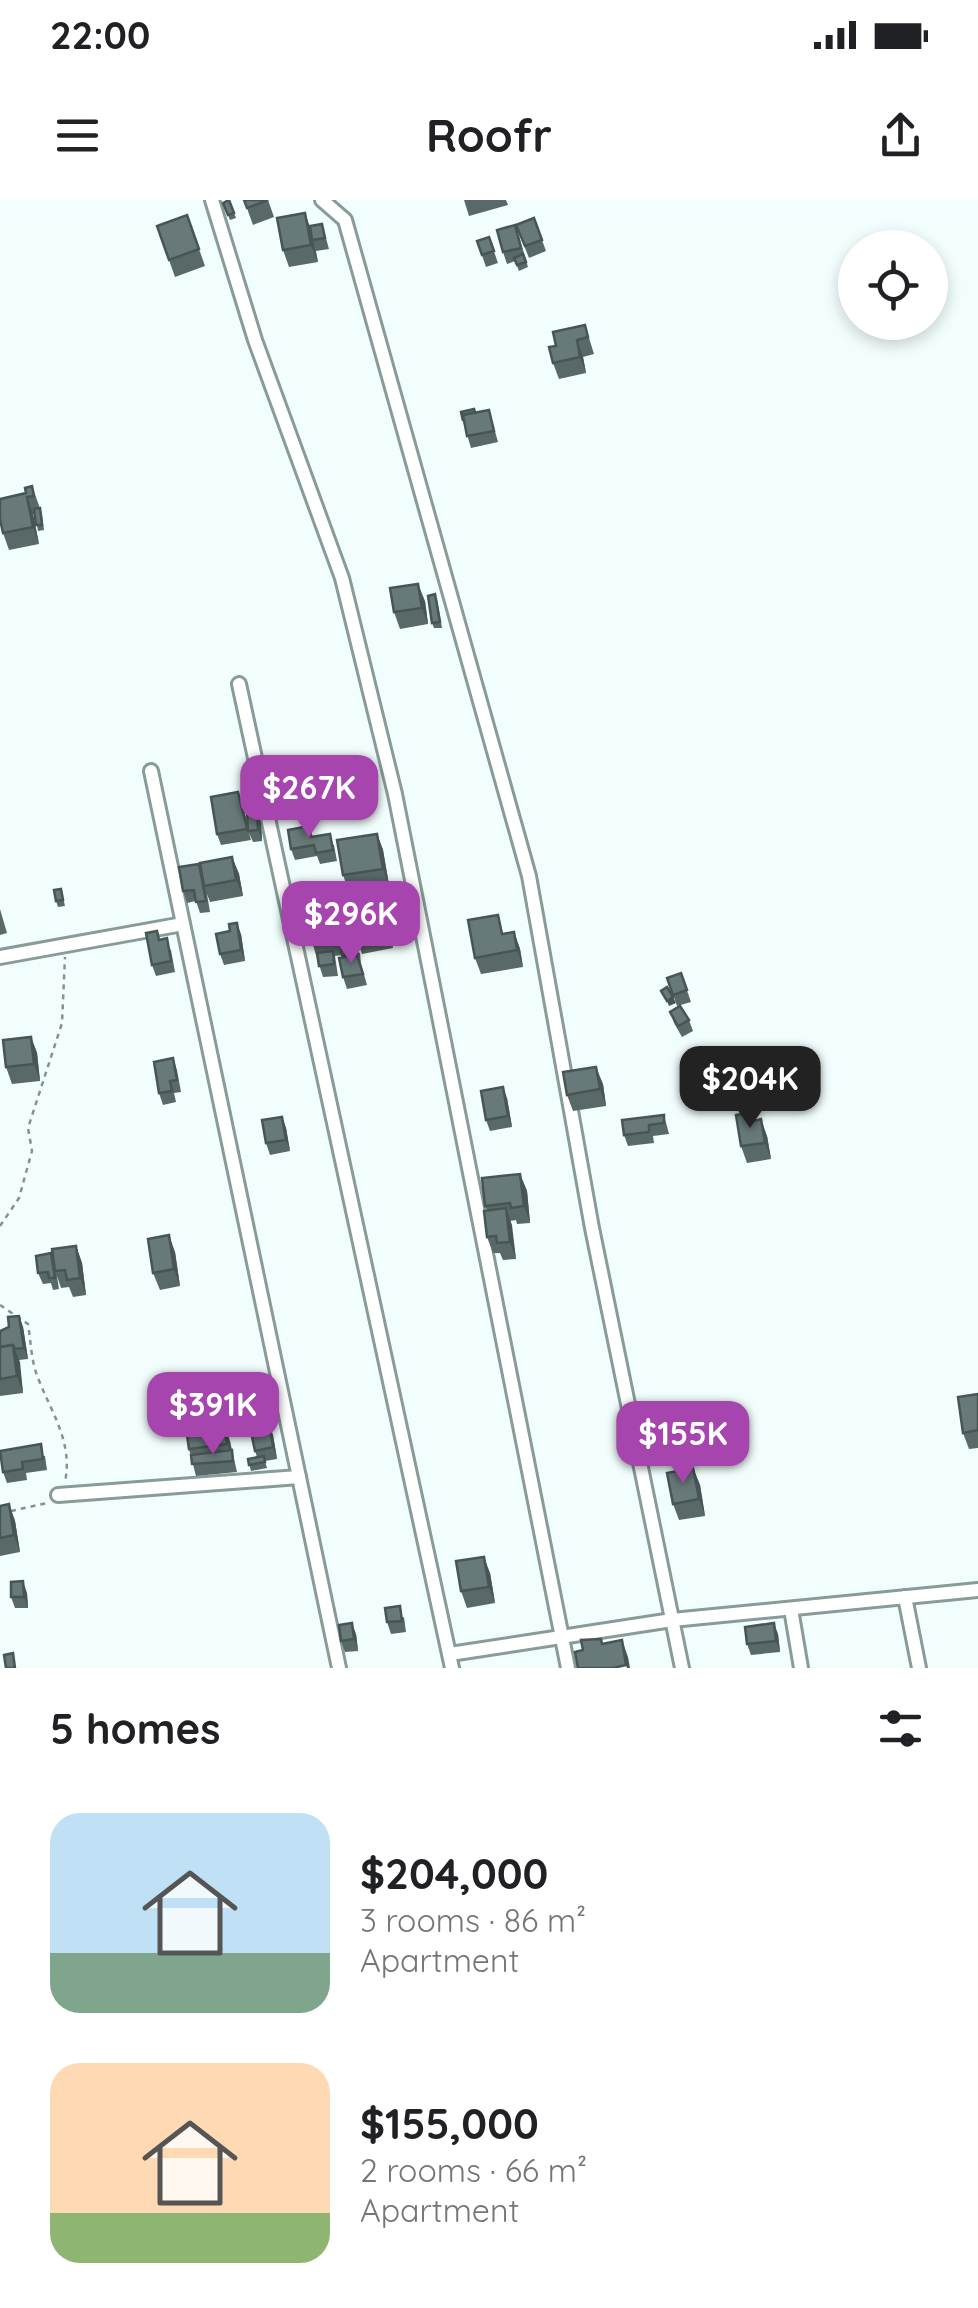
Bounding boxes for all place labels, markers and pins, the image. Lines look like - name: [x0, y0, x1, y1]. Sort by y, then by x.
- pin: $267K: [239, 755, 379, 840]
- pin: $296K: [281, 881, 421, 966]
- pin: $204K: [680, 1046, 820, 1131]
- pin: $391K: [143, 1372, 283, 1457]
- pin: $155K: [613, 1401, 753, 1486]

